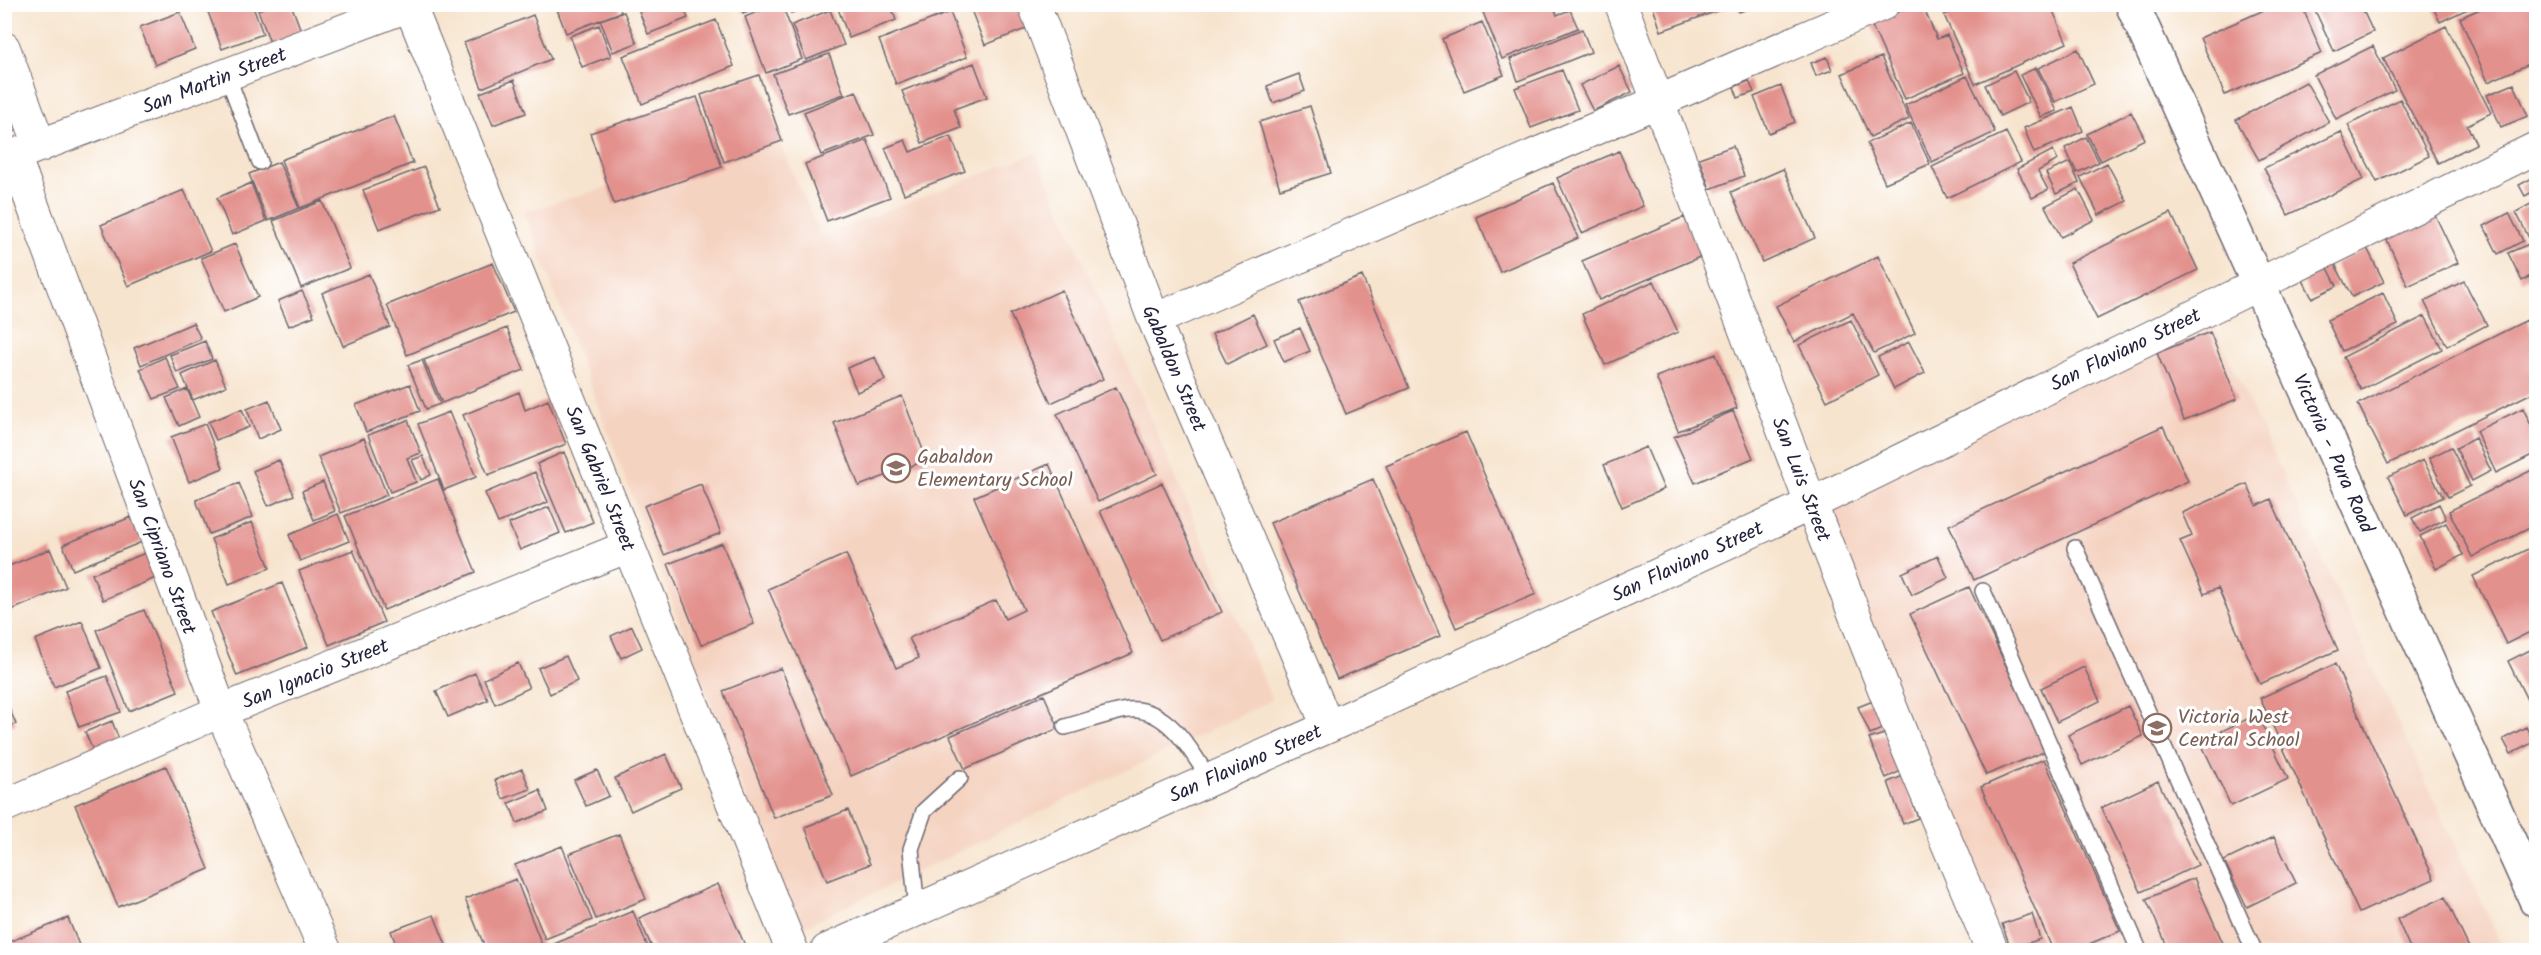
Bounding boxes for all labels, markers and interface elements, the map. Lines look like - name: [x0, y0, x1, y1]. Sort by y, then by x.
- street label: San Martin Street: [138, 40, 292, 124]
- street label: Gabaldon Street: [1132, 300, 1214, 437]
- street label: San Flaviano Street: [2045, 300, 2207, 401]
- street label: Victoria - Pura Road: [2283, 369, 2382, 540]
- street label: San Gabriel Street: [555, 401, 643, 557]
- street label: San Luis Street: [1762, 413, 1839, 547]
- place label: Gabaldon Elementary School: [917, 442, 1073, 497]
- school or university icon: Gabaldon Elementary School: [880, 452, 912, 484]
- street label: San Cipriano Street: [118, 474, 204, 640]
- street label: San Flaviano Street: [1607, 513, 1769, 612]
- street label: San Ignacio Street: [237, 631, 394, 719]
- place label: Victoria West Central School: [2178, 702, 2300, 757]
- school or university icon: Victoria West Central School: [2141, 712, 2173, 744]
- street label: San Flaviano Street: [1164, 717, 1328, 813]

